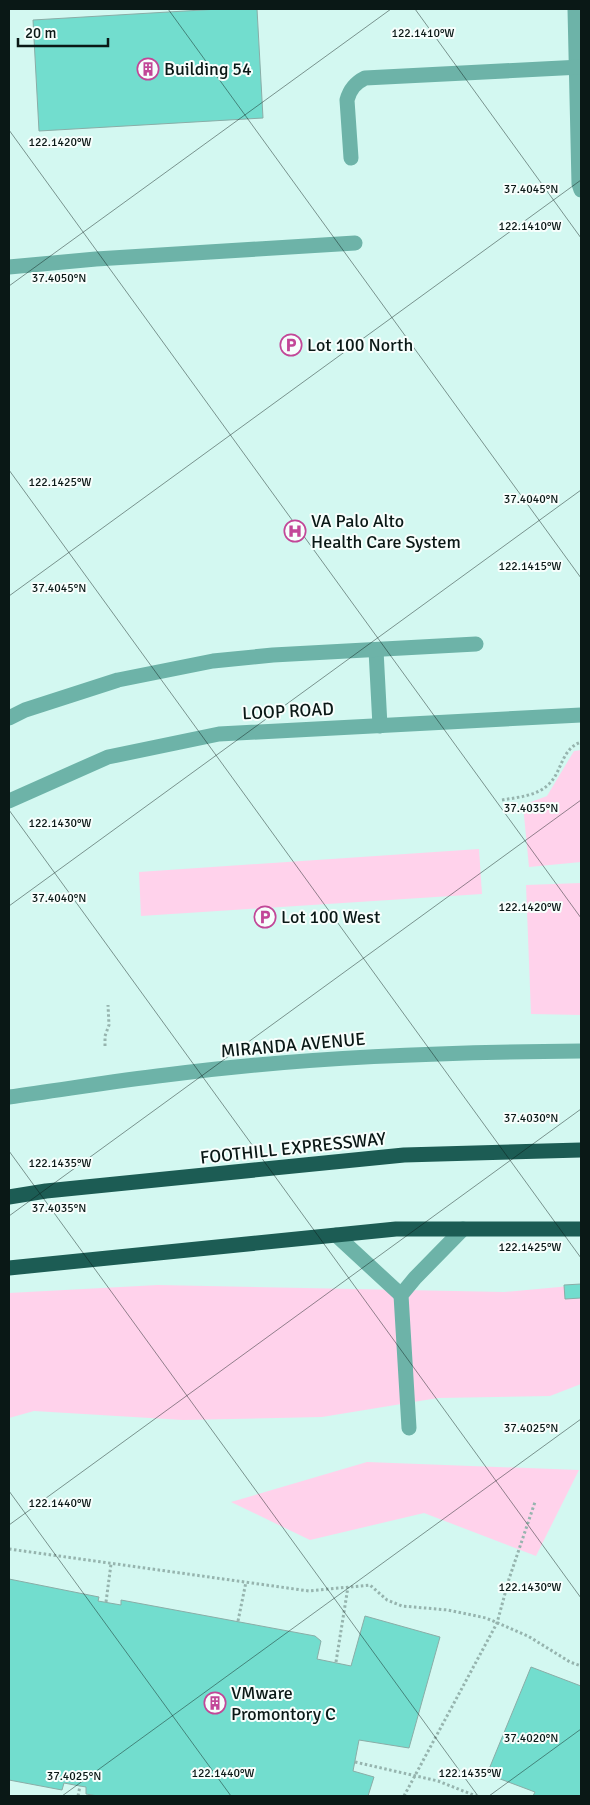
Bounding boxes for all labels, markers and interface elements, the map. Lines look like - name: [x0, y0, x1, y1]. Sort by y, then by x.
- scale bar: [18, 15, 108, 47]
- text: 20 m: [25, 24, 56, 42]
- text: 122.1410°W: [391, 26, 455, 41]
- building icon: Building 54: [136, 57, 160, 81]
- place label: Building 54: [164, 58, 252, 80]
- text: 122.1420°W: [28, 135, 92, 150]
- text: 37.4045°N: [504, 182, 558, 197]
- text: 122.1410°W: [498, 219, 562, 234]
- text: 37.4050°N: [32, 271, 86, 286]
- parking icon: Lot 100 North: [279, 333, 303, 357]
- place label: Lot 100 North: [307, 334, 413, 356]
- text: 122.1425°W: [28, 475, 92, 490]
- text: 37.4040°N: [504, 492, 558, 507]
- place label: VA Palo Alto Health Care System: [311, 510, 461, 553]
- hospital icon: VA Palo Alto Health Care System: [283, 519, 307, 543]
- text: 122.1415°W: [498, 559, 562, 574]
- text: 37.4045°N: [32, 581, 86, 596]
- street label: LOOP ROAD: [242, 698, 334, 724]
- text: 37.4035°N: [504, 801, 558, 816]
- text: 122.1430°W: [28, 816, 92, 831]
- text: 37.4040°N: [32, 891, 86, 906]
- text: 122.1420°W: [498, 900, 562, 915]
- parking icon: Lot 100 West: [253, 905, 277, 929]
- place label: Lot 100 West: [281, 906, 380, 928]
- street label: MIRANDA AVENUE: [220, 1028, 366, 1062]
- text: 37.4030°N: [504, 1111, 558, 1126]
- street label: FOOTHILL EXPRESSWAY: [199, 1127, 387, 1169]
- text: 122.1435°W: [28, 1156, 92, 1171]
- text: 37.4035°N: [32, 1201, 86, 1216]
- text: 122.1425°W: [498, 1240, 562, 1255]
- text: 37.4025°N: [504, 1421, 558, 1436]
- text: 122.1440°W: [28, 1496, 92, 1511]
- text: 122.1430°W: [498, 1580, 562, 1595]
- place label: VMware Promontory C: [231, 1682, 336, 1725]
- building icon: VMware Promontory C: [203, 1691, 227, 1715]
- text: 37.4020°N: [504, 1731, 558, 1746]
- text: 122.1440°W: [191, 1766, 255, 1781]
- text: 122.1435°W: [438, 1766, 502, 1781]
- text: 37.4025°N: [47, 1769, 101, 1784]

